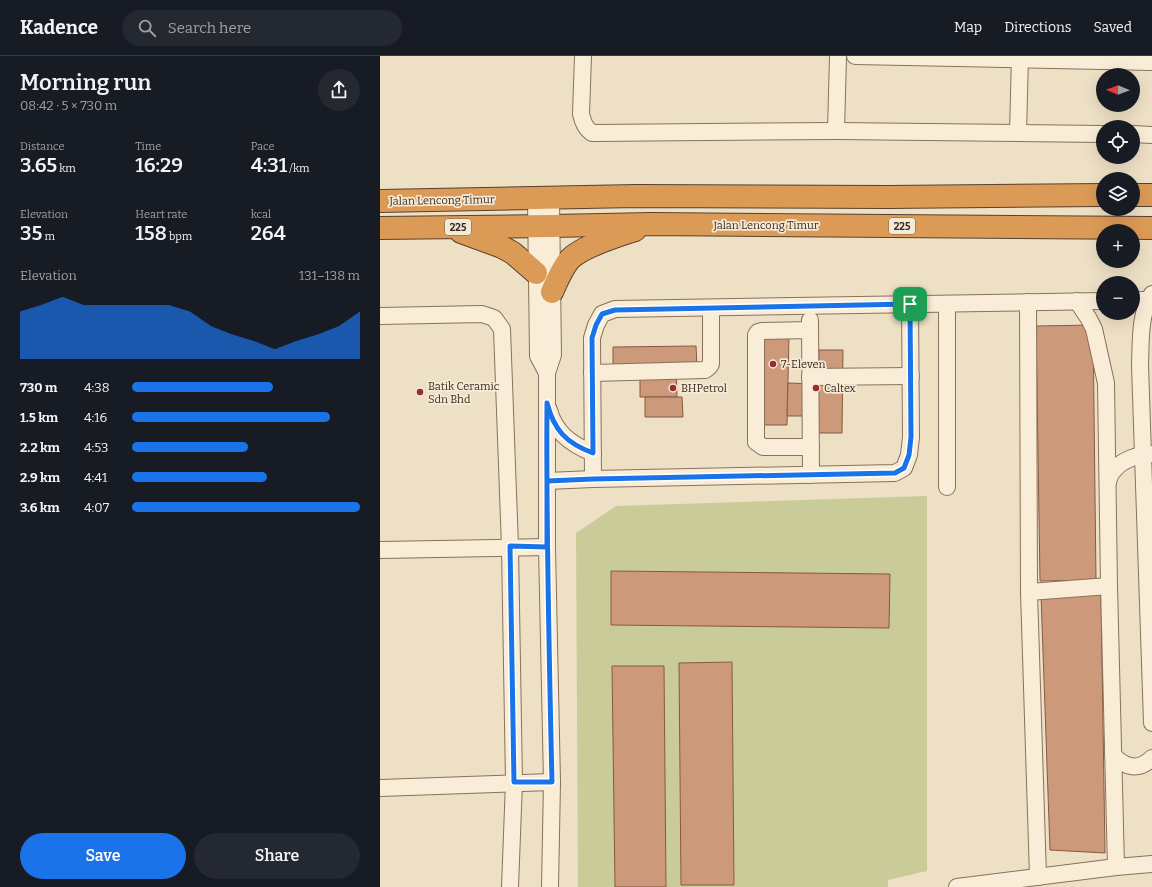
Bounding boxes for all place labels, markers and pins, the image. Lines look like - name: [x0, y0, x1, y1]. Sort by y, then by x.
- pin: [893, 287, 927, 321]
- place label: 7-Eleven: [781, 358, 826, 371]
- marker: 7-Eleven: [768, 359, 778, 369]
- place label: Batik Ceramic Sdn Bhd: [428, 380, 500, 406]
- place label: BHPetrol: [681, 382, 727, 395]
- place label: Caltex: [824, 382, 856, 395]
- marker: BHPetrol: [668, 383, 678, 393]
- marker: Caltex: [811, 383, 821, 393]
- marker: Batik Ceramic Sdn Bhd: [415, 387, 425, 397]

